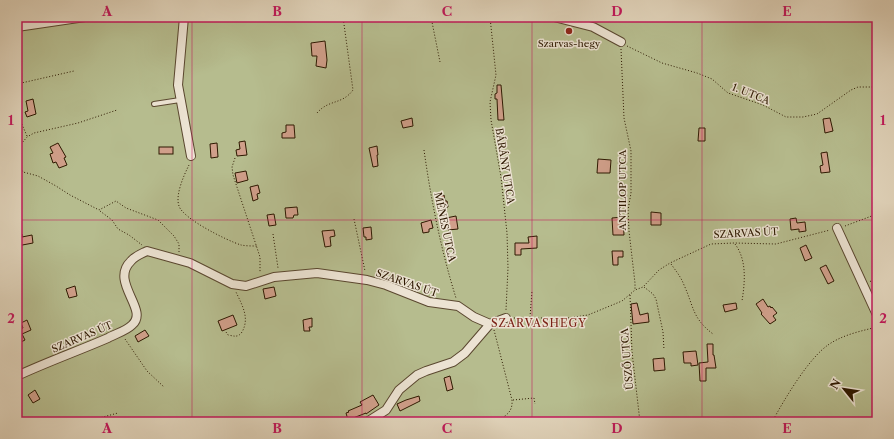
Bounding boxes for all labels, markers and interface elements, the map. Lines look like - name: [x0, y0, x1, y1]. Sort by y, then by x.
- text: A: [101, 3, 113, 19]
- text: B: [272, 3, 282, 19]
- text: C: [442, 3, 452, 19]
- text: D: [611, 3, 623, 19]
- text: E: [782, 3, 792, 19]
- marker: Szarvas-hegy: [564, 26, 574, 36]
- place label: Szarvas-hegy: [538, 37, 601, 50]
- street label: 1. UTCA: [730, 81, 772, 108]
- text: 1: [8, 112, 14, 128]
- text: 1: [880, 112, 886, 128]
- street label: BÁRÁNY UTCA: [493, 127, 518, 206]
- street label: ANTILOP UTCA: [616, 149, 629, 232]
- street label: MÉNES UTCA: [431, 191, 459, 264]
- street label: SZARVAS ÚT: [713, 225, 779, 241]
- street label: SZARVAS ÚT: [374, 266, 440, 300]
- text: 2: [7, 310, 15, 326]
- text: 2: [879, 310, 887, 326]
- district label: SZARVASHEGY: [491, 316, 587, 330]
- street label: SZARVAS ÚT: [50, 318, 115, 356]
- street label: ÜSZŐ UTCA: [618, 327, 636, 390]
- north arrow: [824, 369, 864, 409]
- text: N: [827, 376, 844, 392]
- text: A: [101, 420, 113, 436]
- text: B: [272, 420, 282, 436]
- text: C: [442, 420, 452, 436]
- text: D: [611, 420, 623, 436]
- text: E: [782, 420, 792, 436]

